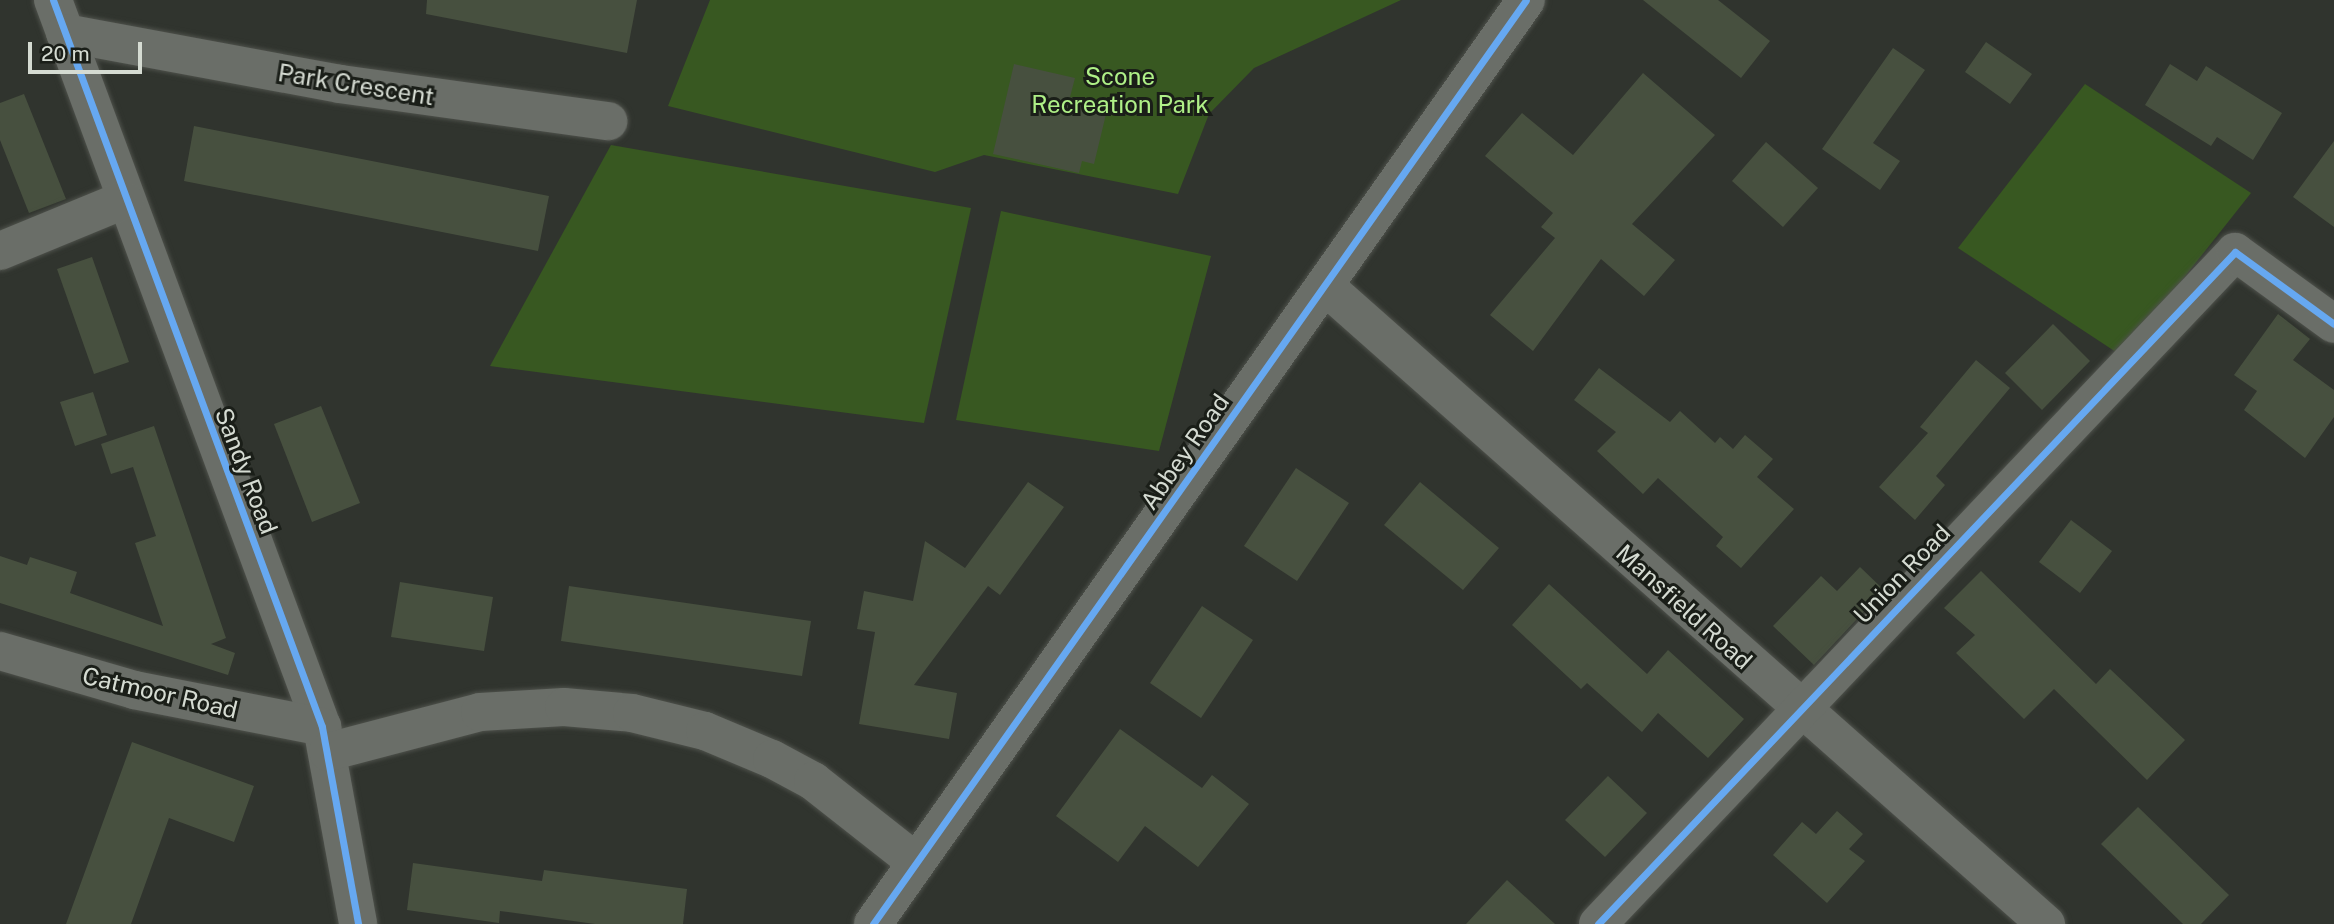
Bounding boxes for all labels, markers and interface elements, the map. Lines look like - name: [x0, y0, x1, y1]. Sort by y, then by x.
- scale bar: [32, 28, 145, 72]
- text: 20 m: [41, 41, 90, 66]
- street label: Park Crescent: [276, 58, 436, 112]
- park label: Scone Recreation Park: [1031, 63, 1209, 119]
- street label: Abbey Road: [1135, 389, 1235, 515]
- street label: Sandy Road: [209, 404, 283, 538]
- street label: Union Road: [1848, 518, 1956, 630]
- street label: Mansfield Road: [1610, 539, 1758, 675]
- street label: Catmoor Road: [80, 661, 240, 725]

